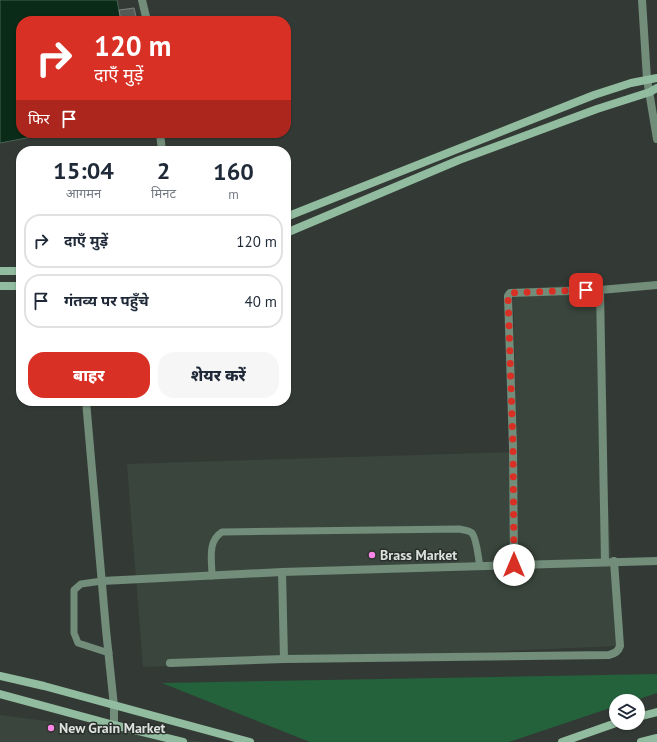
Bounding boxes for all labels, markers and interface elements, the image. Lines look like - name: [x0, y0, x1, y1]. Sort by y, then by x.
- text: 120 m: [94, 27, 171, 64]
- icon: right: [28, 32, 80, 84]
- text: दाएँ मुड़ें: [94, 63, 143, 86]
- icon: arrive: [58, 108, 80, 130]
- text: फिर: [28, 109, 50, 128]
- text: 15:04: [53, 155, 114, 186]
- text: 2: [157, 155, 170, 186]
- text: 160: [213, 156, 254, 187]
- text: आगमन: [66, 185, 101, 202]
- text: मिनट: [151, 185, 176, 202]
- text: m: [228, 186, 239, 203]
- icon: right: [30, 230, 52, 252]
- text: दाएँ मुड़ें: [64, 231, 108, 250]
- text: 120 m: [236, 232, 277, 251]
- pin: [569, 273, 603, 307]
- icon: arrive: [575, 279, 597, 301]
- icon: arrive: [30, 290, 52, 312]
- text: गंतव्य पर पहुँचे: [64, 291, 149, 310]
- text: 40 m: [244, 292, 277, 311]
- button: बाहर: [28, 352, 150, 398]
- button: शेयर करें: [158, 352, 279, 398]
- position arrow: [493, 544, 535, 586]
- place label: Brass Market: [380, 546, 457, 564]
- marker: Brass Market: [367, 550, 377, 560]
- map controls: [609, 694, 645, 730]
- button: layers: [609, 694, 645, 730]
- place label: New Grain Market: [59, 719, 166, 737]
- marker: New Grain Market: [46, 723, 56, 733]

